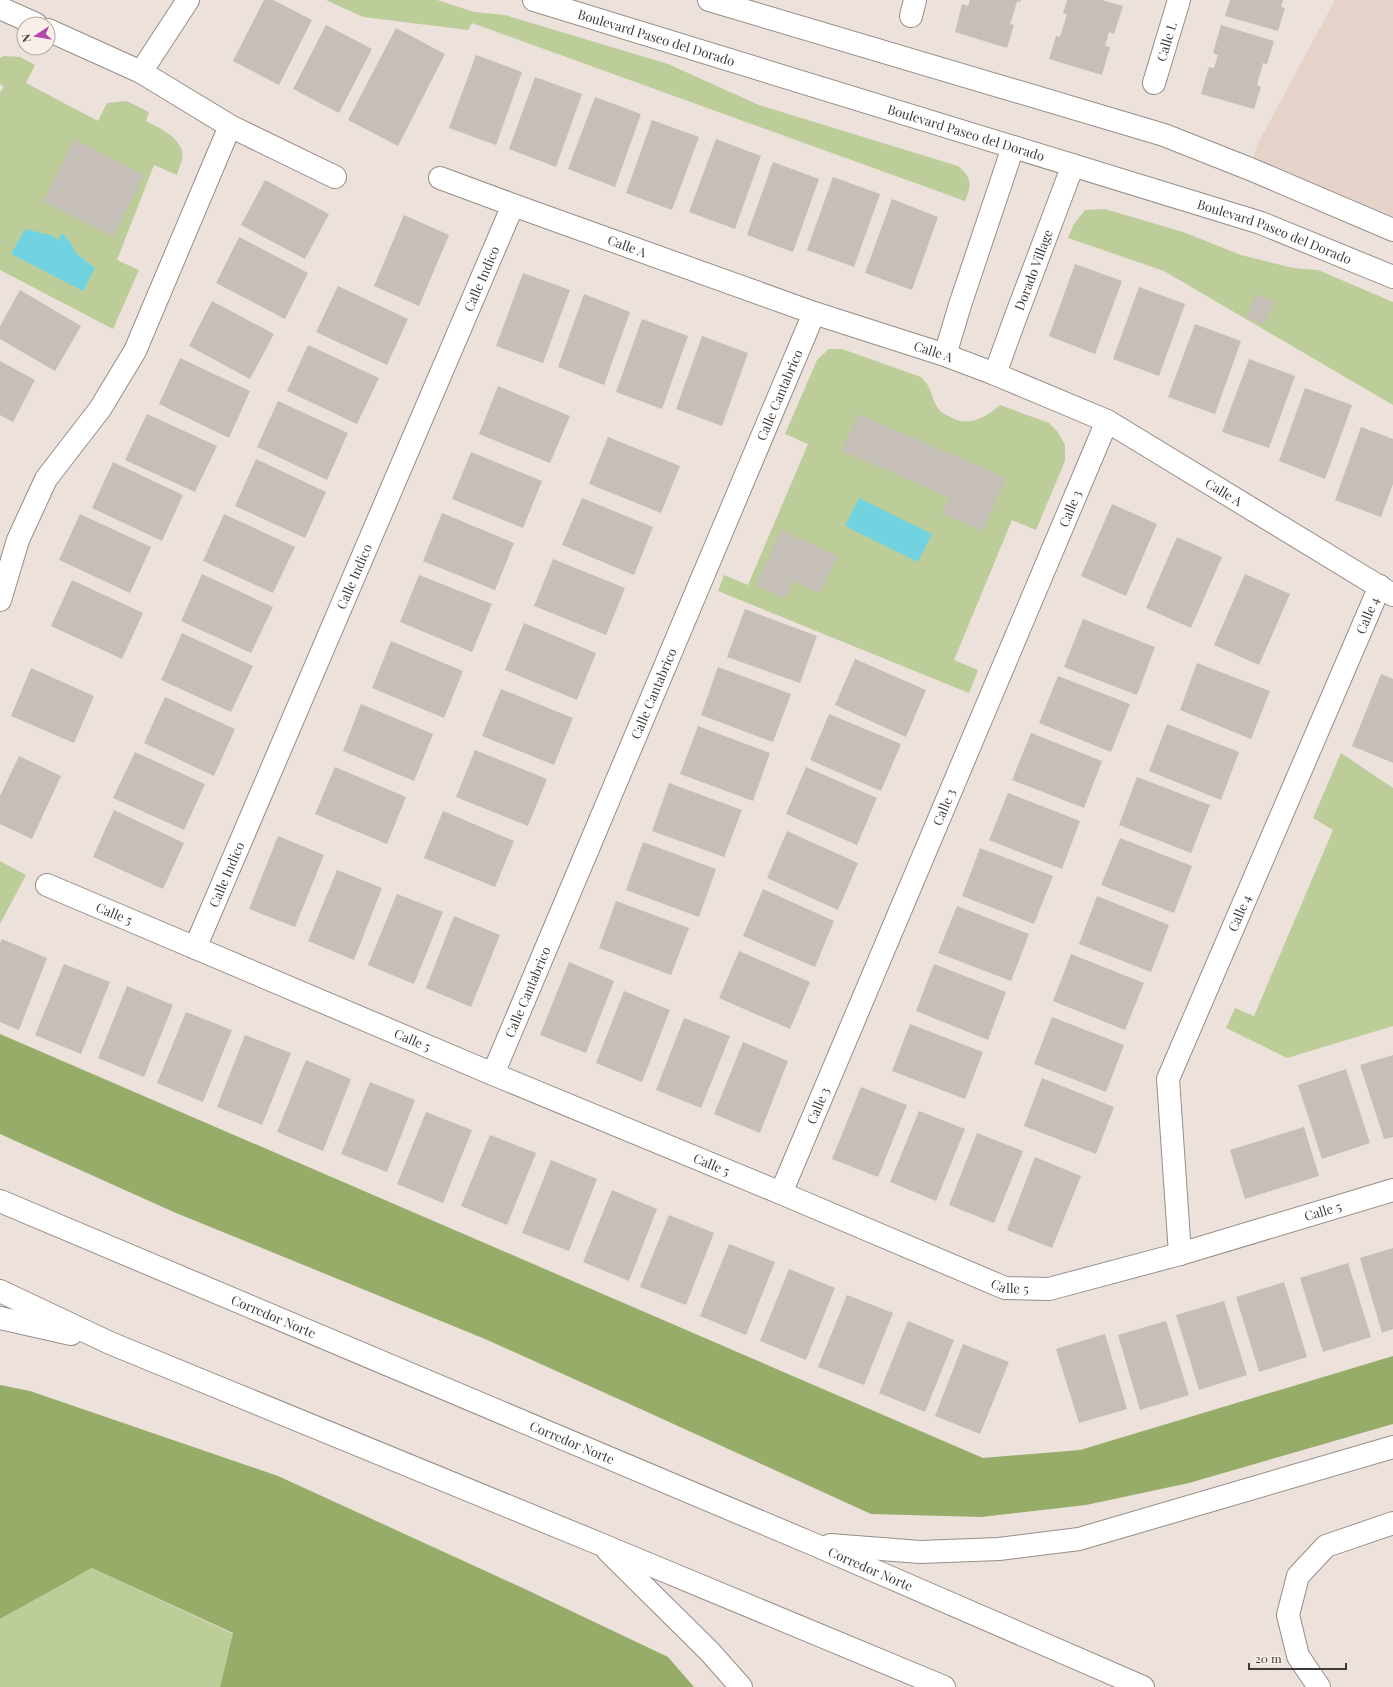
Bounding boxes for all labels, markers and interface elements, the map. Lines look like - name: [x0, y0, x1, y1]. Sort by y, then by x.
- street label: Boulevard Paseo del Dorado: [576, 5, 737, 69]
- north arrow: [16, 16, 56, 56]
- street label: Calle L: [1152, 20, 1180, 63]
- text: N: [18, 33, 34, 44]
- street label: Boulevard Paseo del Dorado: [886, 100, 1047, 164]
- street label: Boulevard Paseo del Dorado: [1195, 195, 1354, 267]
- street label: Dorado Village: [1010, 226, 1056, 313]
- street label: Calle A: [605, 231, 650, 261]
- street label: Calle Indico: [459, 243, 502, 314]
- street label: Calle A: [912, 337, 956, 366]
- street label: Calle Cantabrico: [752, 347, 806, 443]
- street label: Calle A: [1203, 474, 1247, 510]
- street label: Calle 3: [1054, 487, 1085, 529]
- street label: Calle Indico: [332, 541, 375, 612]
- street label: Calle 4: [1351, 594, 1382, 636]
- street label: Calle Cantabrico: [626, 645, 680, 741]
- street label: Calle 3: [928, 786, 959, 828]
- street label: Calle Indico: [205, 839, 248, 910]
- street label: Calle 4: [1223, 892, 1254, 934]
- street label: Calle 5: [94, 898, 135, 928]
- street label: Calle Cantabrico: [500, 944, 554, 1040]
- street label: Calle 5: [392, 1024, 434, 1055]
- street label: Calle 3: [802, 1084, 833, 1126]
- street label: Calle 5: [691, 1149, 733, 1179]
- street label: Calle 5: [1302, 1197, 1343, 1224]
- street label: Calle 5: [989, 1274, 1029, 1297]
- street label: Corredor Norte: [229, 1291, 319, 1342]
- street label: Corredor Norte: [527, 1417, 618, 1468]
- street label: Corredor Norte: [826, 1543, 916, 1594]
- scale bar: [1249, 1645, 1346, 1671]
- text: 20 m: [1255, 1650, 1282, 1666]

